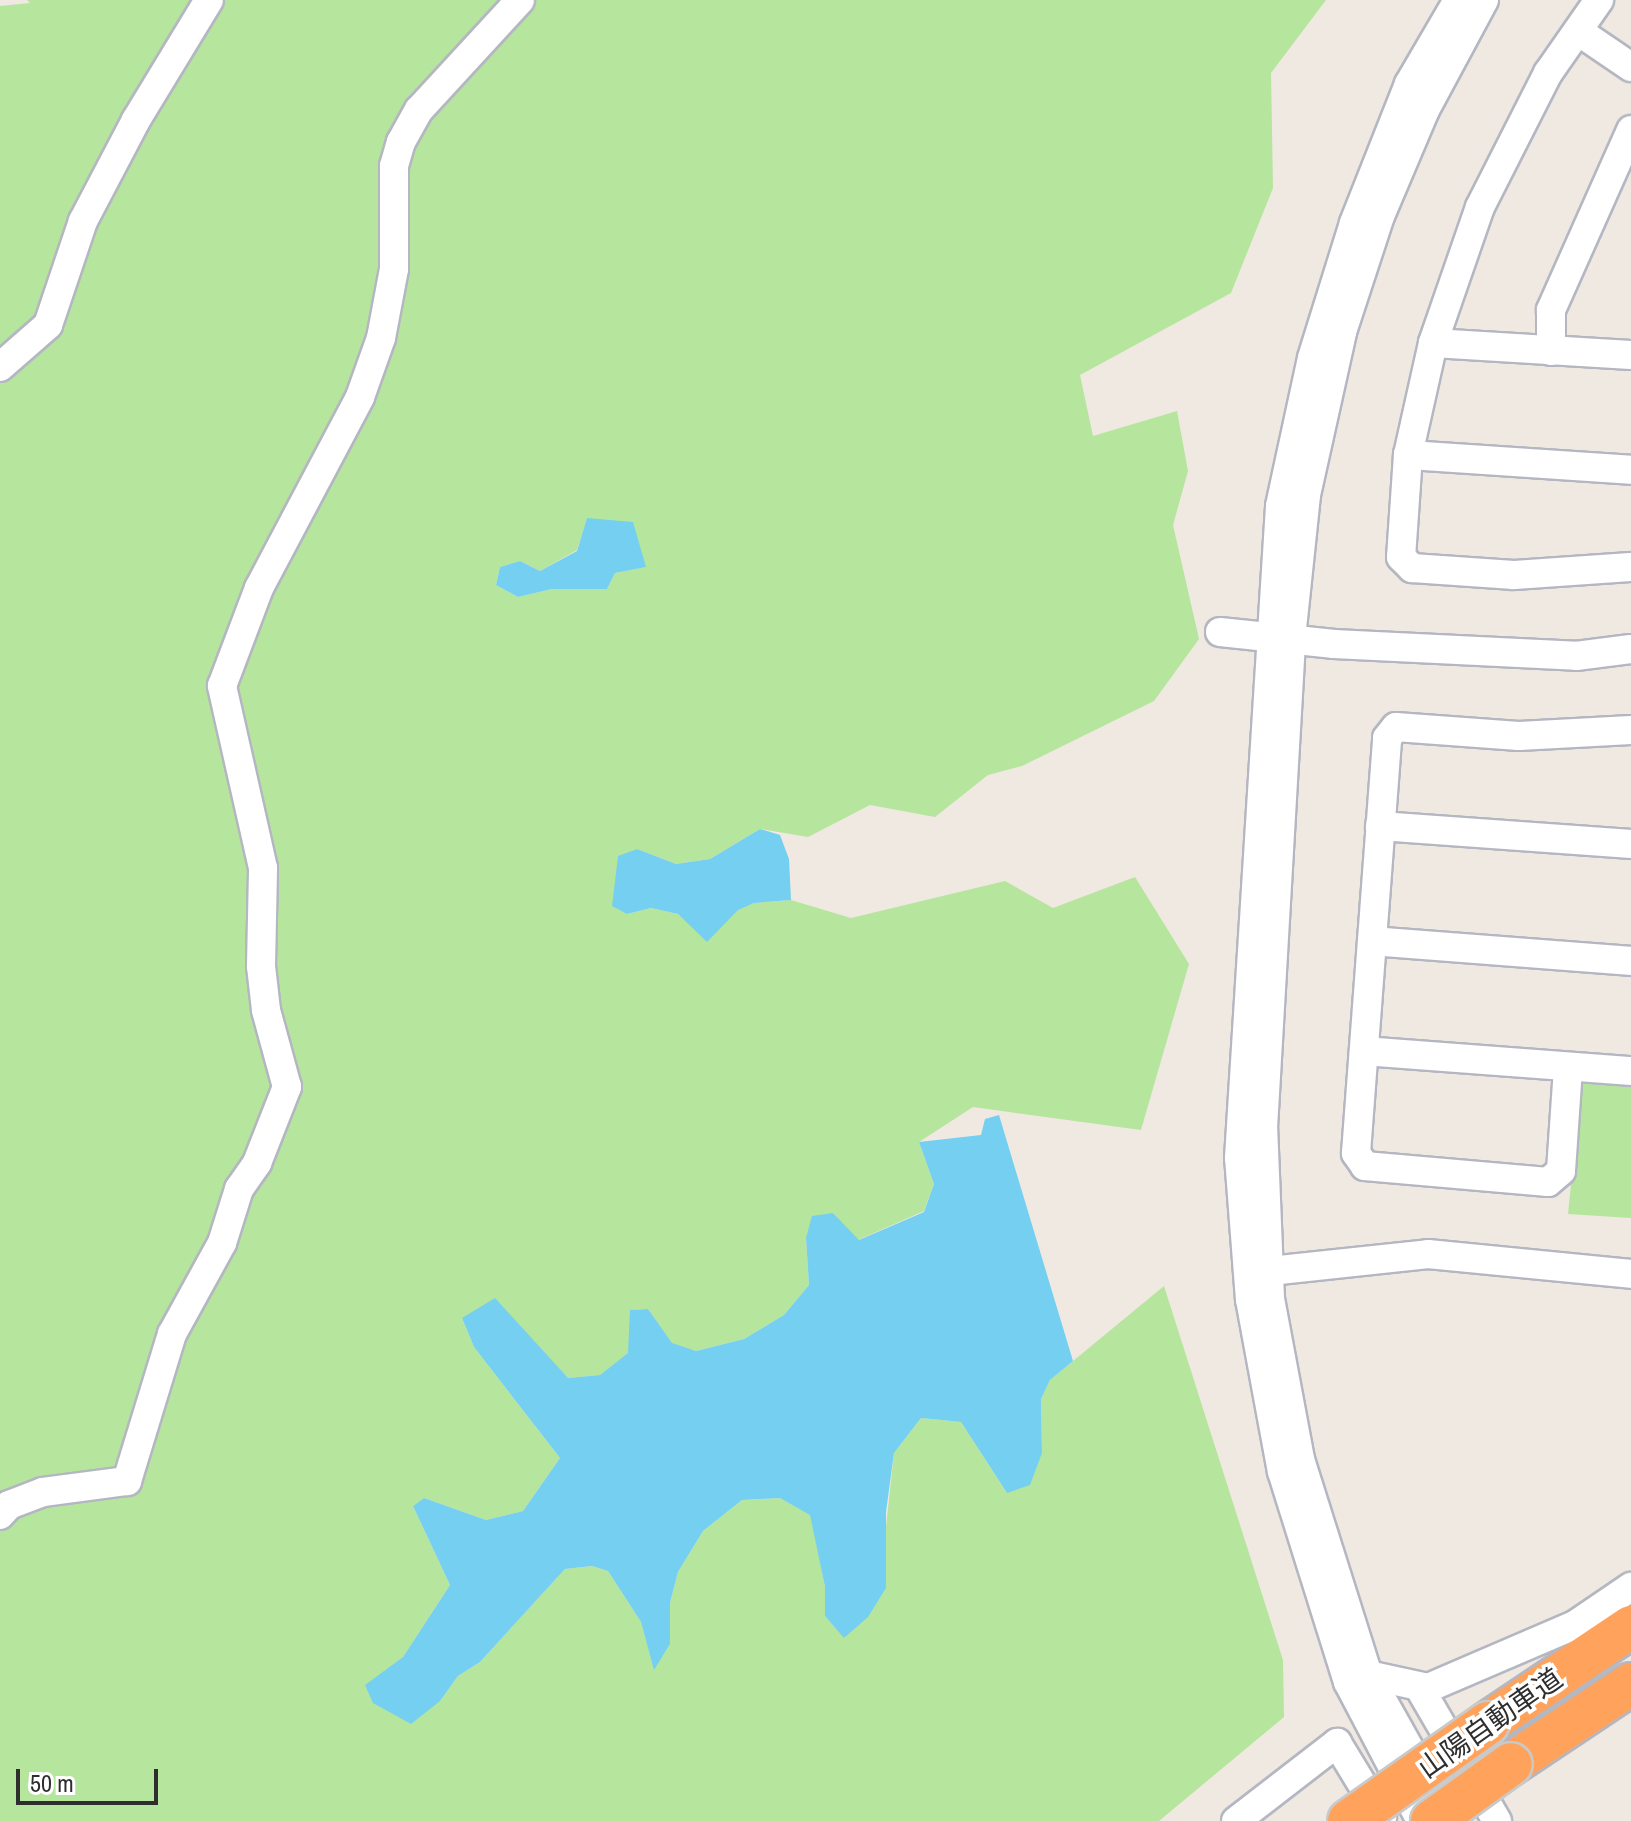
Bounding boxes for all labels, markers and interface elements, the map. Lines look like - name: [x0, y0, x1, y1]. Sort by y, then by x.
- street label: 山陽自動車道: [1412, 1661, 1568, 1785]
- scale bar: [20, 1753, 162, 1803]
- text: 50 m: [30, 1767, 74, 1799]

